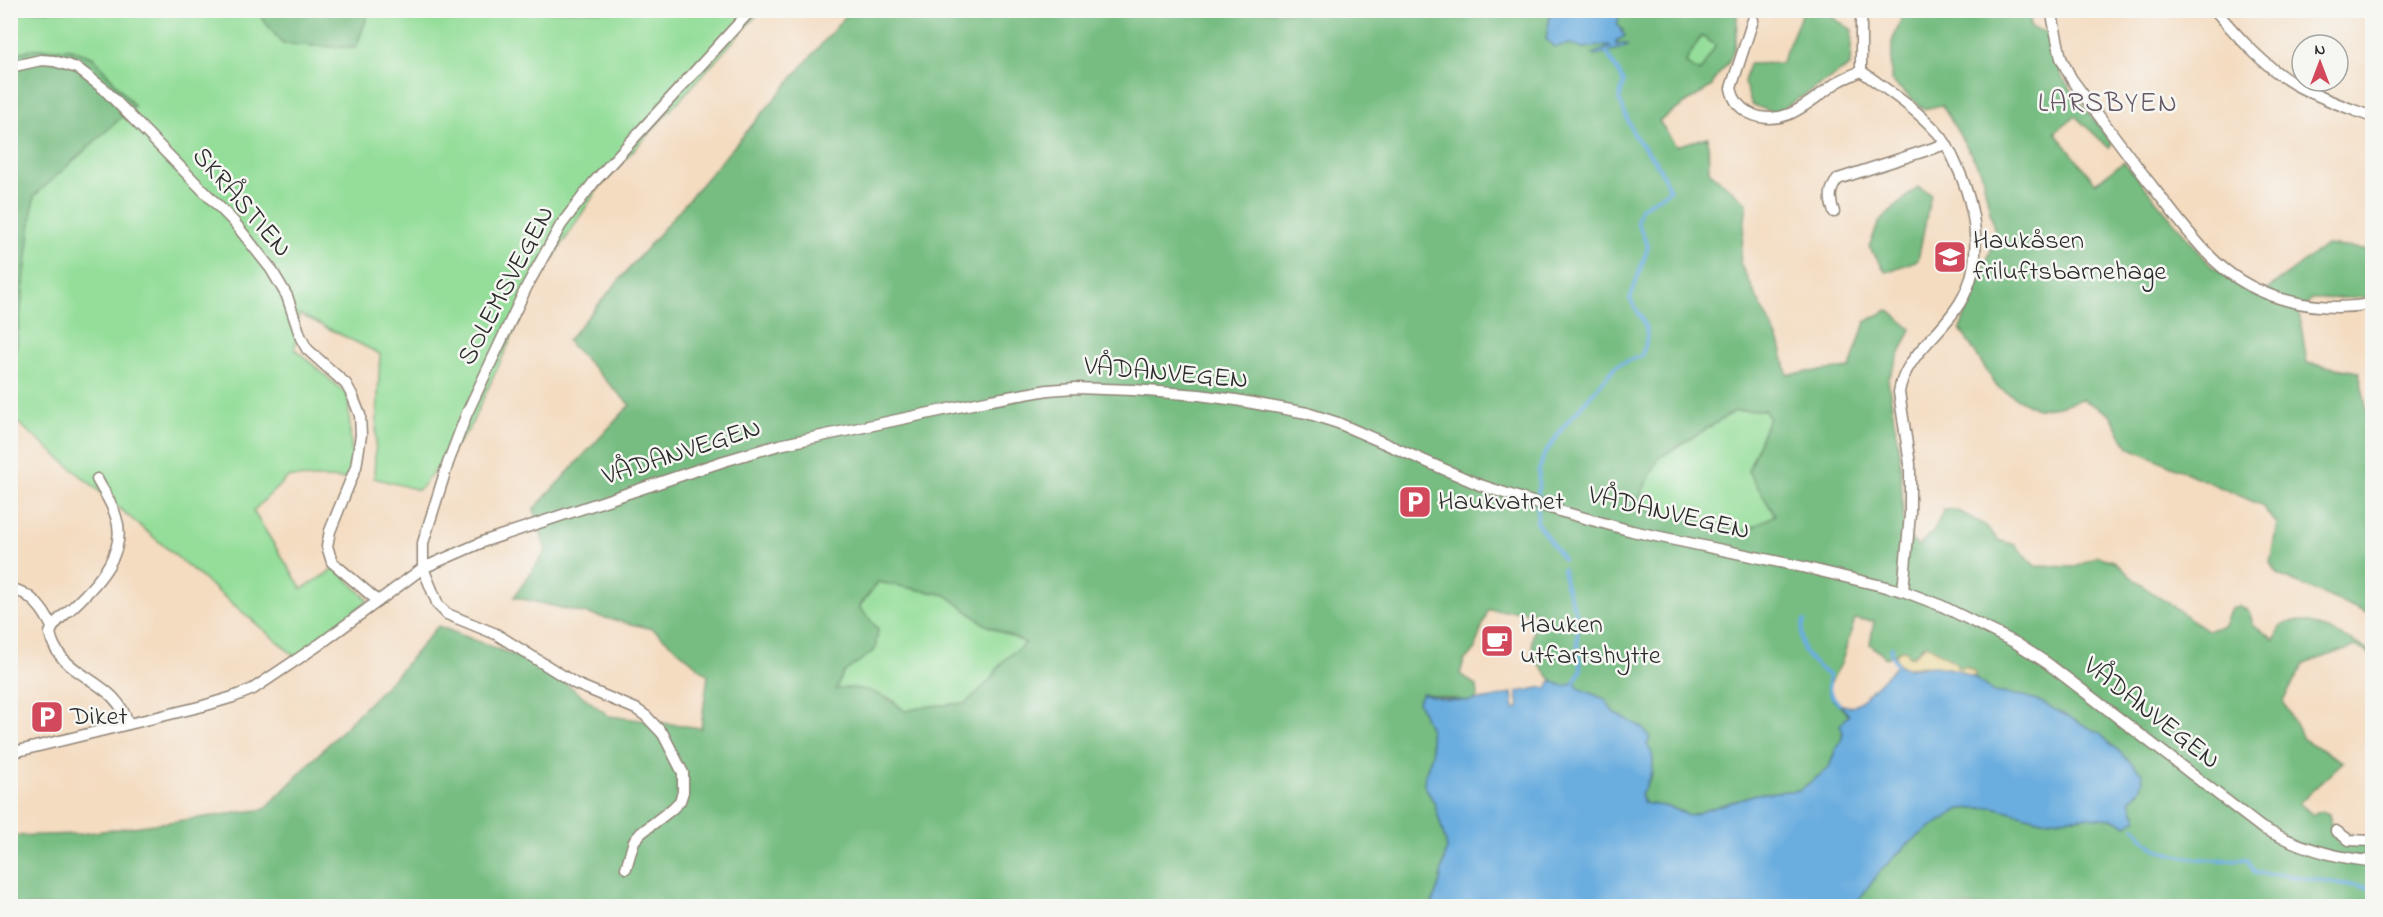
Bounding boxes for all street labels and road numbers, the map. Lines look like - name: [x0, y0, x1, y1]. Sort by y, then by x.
- street label: SKRÅSTIEN: [182, 139, 300, 267]
- street label: SOLEMSVEGEN: [449, 199, 565, 373]
- street label: VÅDANVEGEN: [1081, 347, 1250, 401]
- street label: VÅDANVEGEN: [597, 409, 766, 497]
- street label: VÅDANVEGEN: [1583, 476, 1754, 552]
- street label: VÅDANVEGEN: [2073, 647, 2228, 780]

